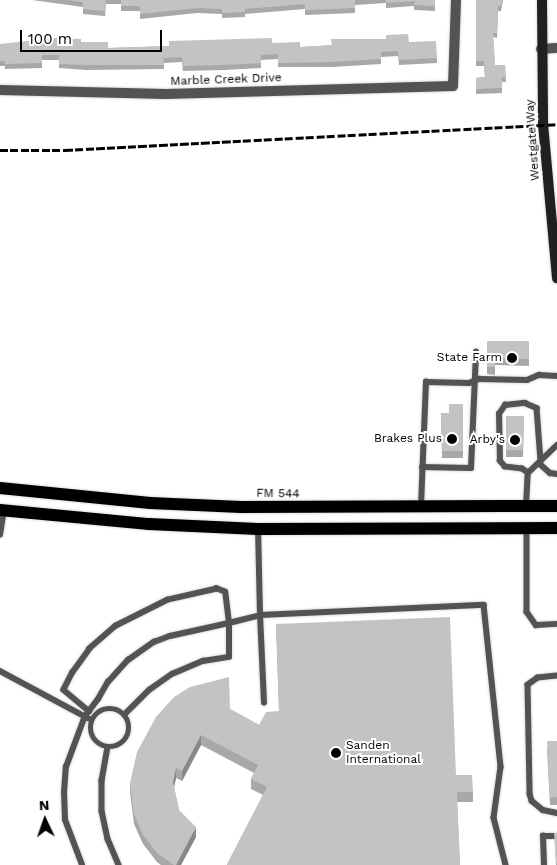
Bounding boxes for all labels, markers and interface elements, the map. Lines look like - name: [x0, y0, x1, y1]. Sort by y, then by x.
- scale bar: [22, 20, 165, 52]
- text: 100 m: [28, 30, 72, 48]
- street label: Marble Creek Drive: [170, 71, 282, 89]
- street label: Westgate Way: [523, 99, 543, 181]
- place label: State Farm: [437, 351, 502, 365]
- marker: State Farm: [506, 352, 518, 364]
- place label: Brakes Plus: [374, 432, 442, 446]
- marker: Brakes Plus: [446, 433, 458, 445]
- place label: Arby's: [470, 433, 505, 447]
- marker: Arby's: [509, 434, 521, 446]
- street label: FM 544: [256, 486, 300, 502]
- place label: Sanden International: [346, 739, 421, 767]
- marker: Sanden International: [330, 747, 342, 759]
- north arrow: [20, 795, 70, 845]
- text: N: [39, 797, 50, 813]

